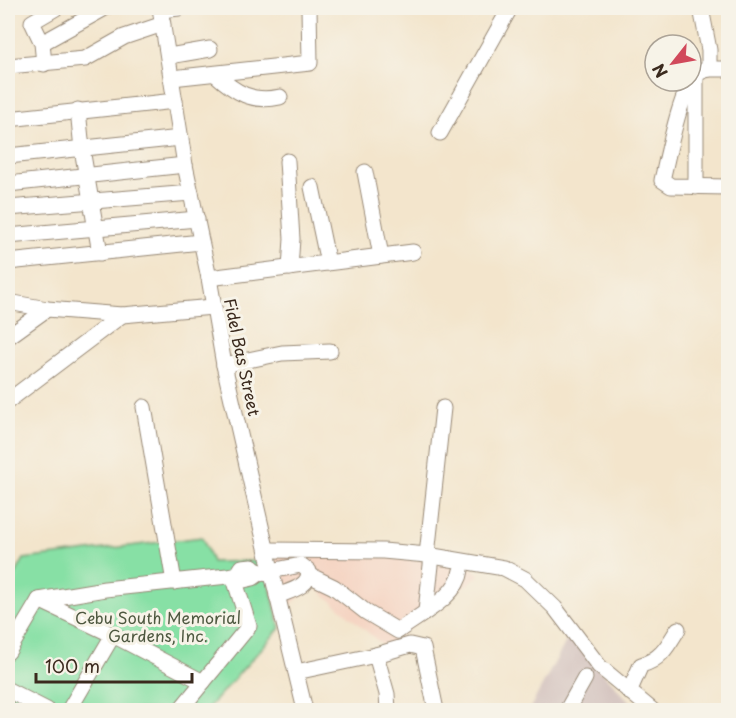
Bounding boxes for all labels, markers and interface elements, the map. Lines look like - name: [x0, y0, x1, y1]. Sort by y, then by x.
- north arrow: [643, 33, 703, 93]
- text: N: [646, 60, 673, 83]
- street label: Fidel Bas Street: [219, 296, 267, 419]
- park label: Cebu South Memorial Gardens, Inc.: [75, 605, 241, 647]
- scale bar: [36, 646, 192, 684]
- text: 100 m: [45, 652, 100, 679]

